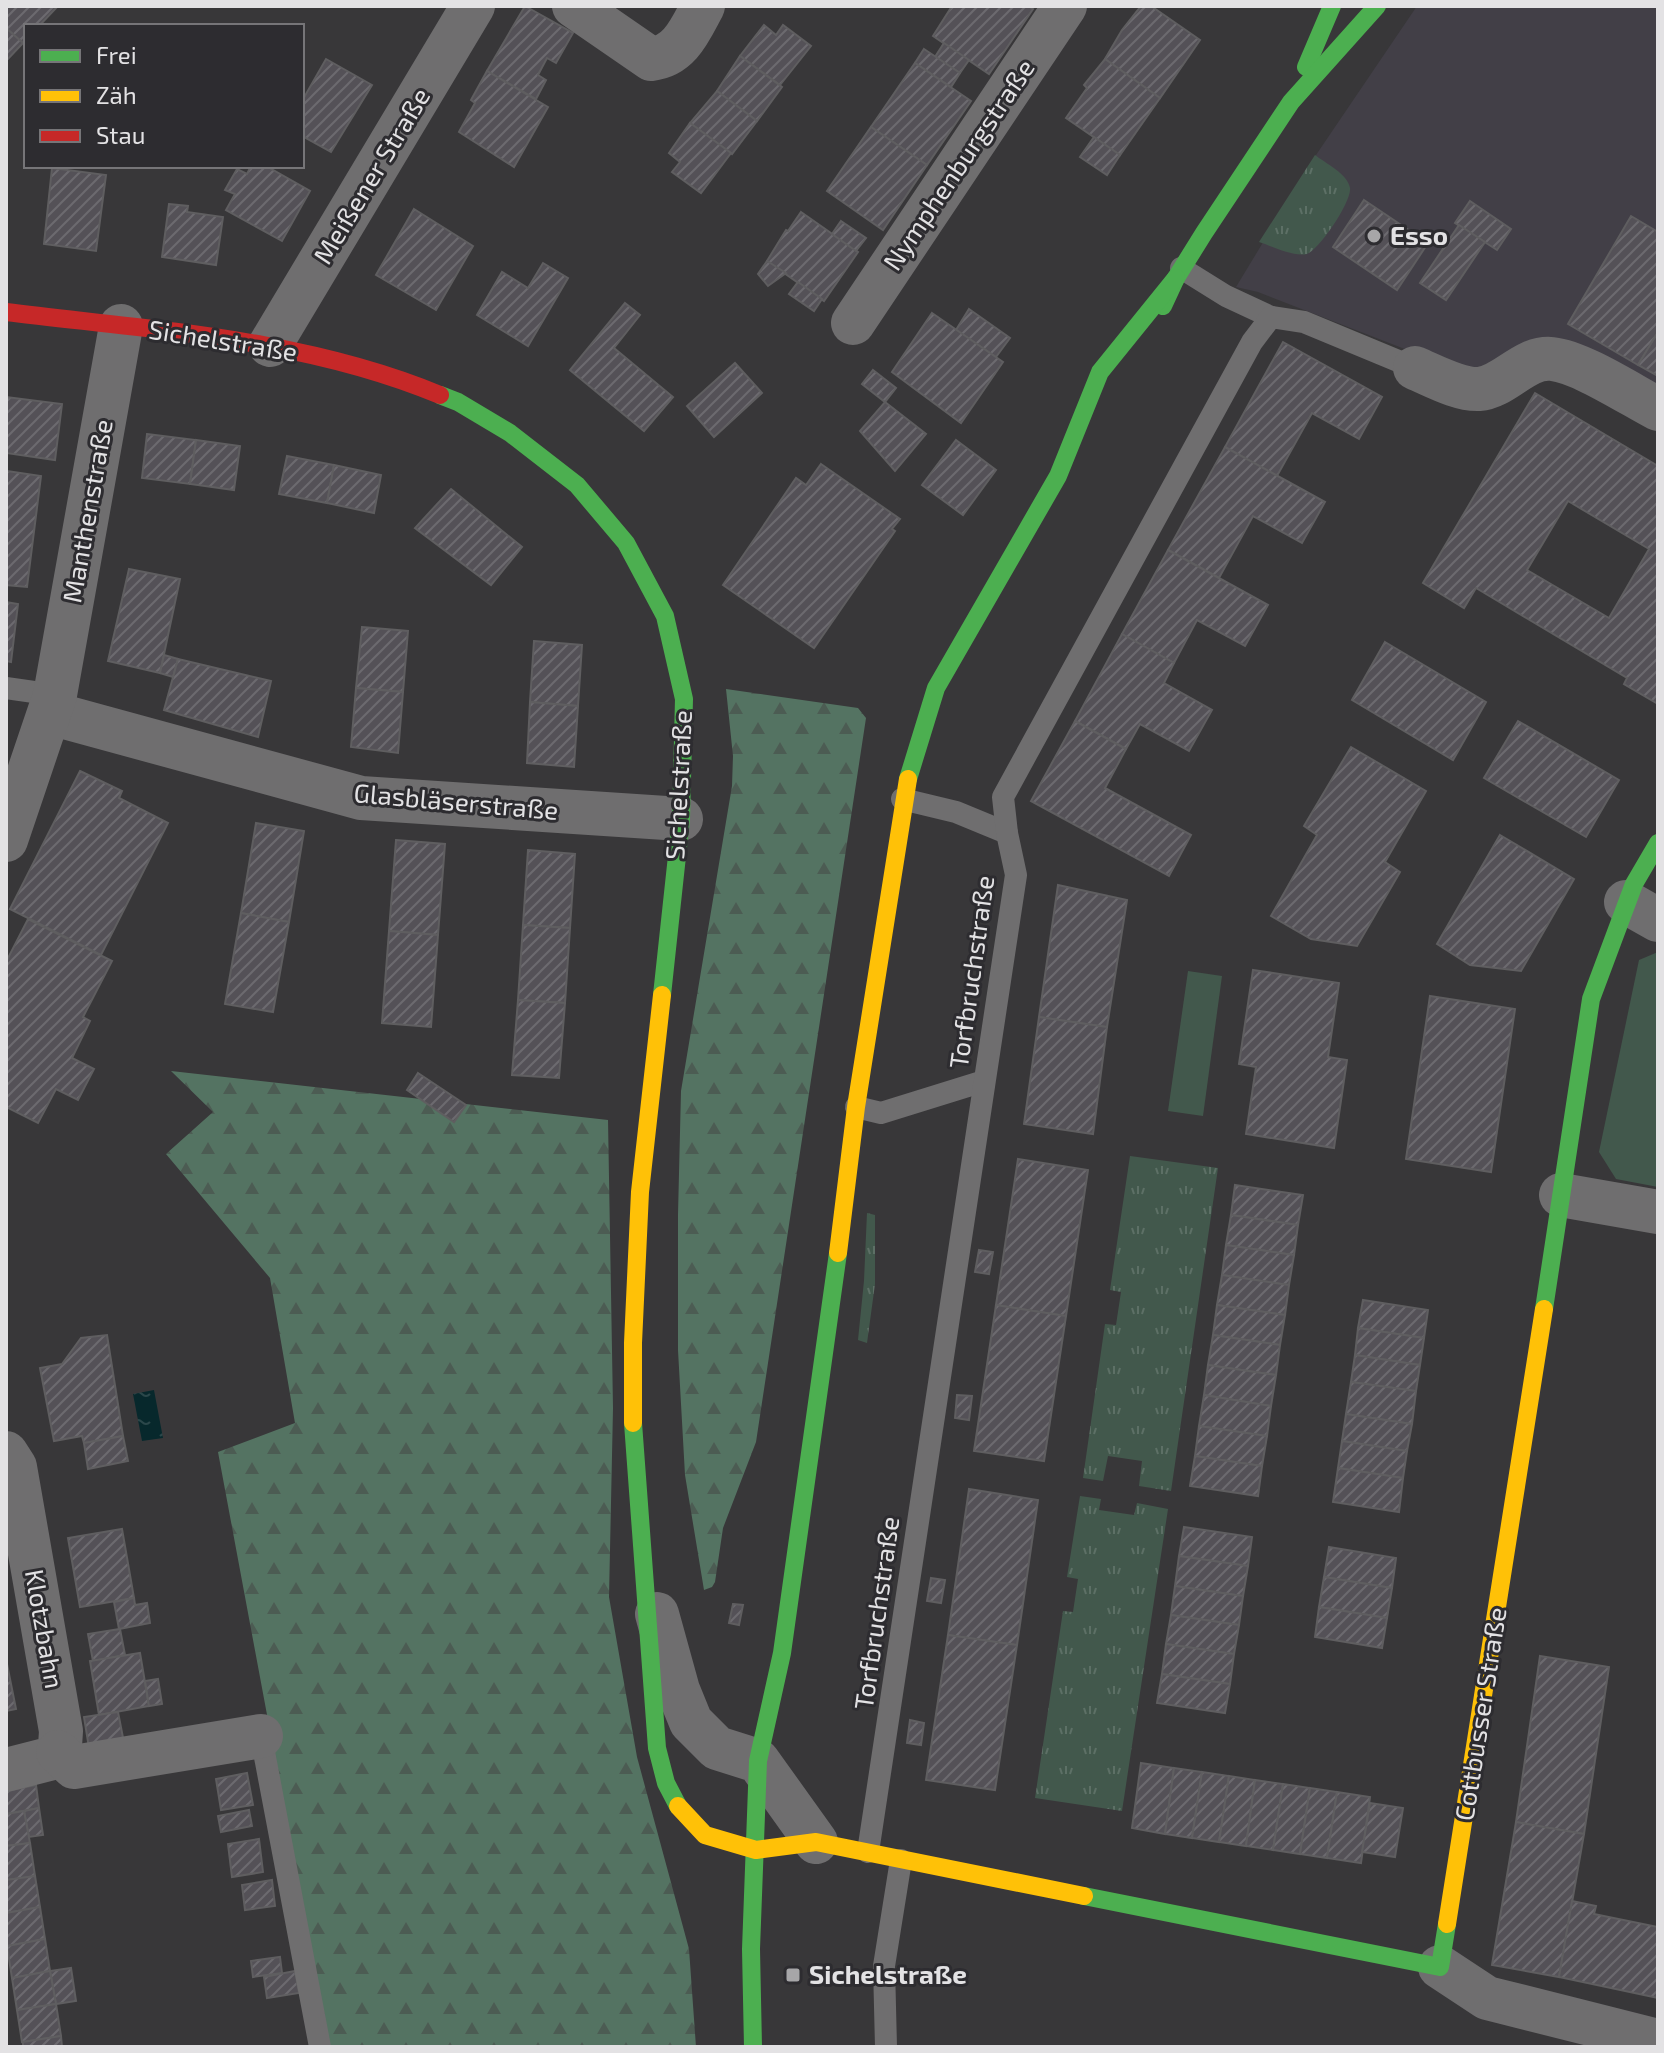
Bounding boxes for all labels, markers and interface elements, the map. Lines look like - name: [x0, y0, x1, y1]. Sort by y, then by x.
- legend: [24, 24, 304, 168]
- text: Frei: [96, 40, 137, 69]
- street label: Nymphenburgstraße: [876, 53, 1040, 276]
- text: Zäh: [96, 80, 137, 109]
- street label: Meißener Straße: [306, 82, 436, 269]
- text: Stau: [96, 120, 145, 149]
- place label: Esso: [1390, 219, 1448, 250]
- marker: Esso: [1365, 227, 1383, 245]
- street label: Sichelstraße: [147, 312, 300, 367]
- street label: Manthenstraße: [55, 417, 118, 605]
- street label: Sichelstraße: [658, 709, 697, 861]
- street label: Glasbläserstraße: [353, 776, 560, 825]
- street label: Torfbruchstraße: [942, 873, 999, 1070]
- street label: Torfbruchstraße: [847, 1514, 904, 1711]
- street label: Klotzbahn: [20, 1567, 71, 1691]
- street label: Cottbusser Straße: [1447, 1605, 1512, 1823]
- place label: Sichelstraße: [809, 1958, 967, 1989]
- marker: Sichelstraße: [784, 1966, 802, 1984]

